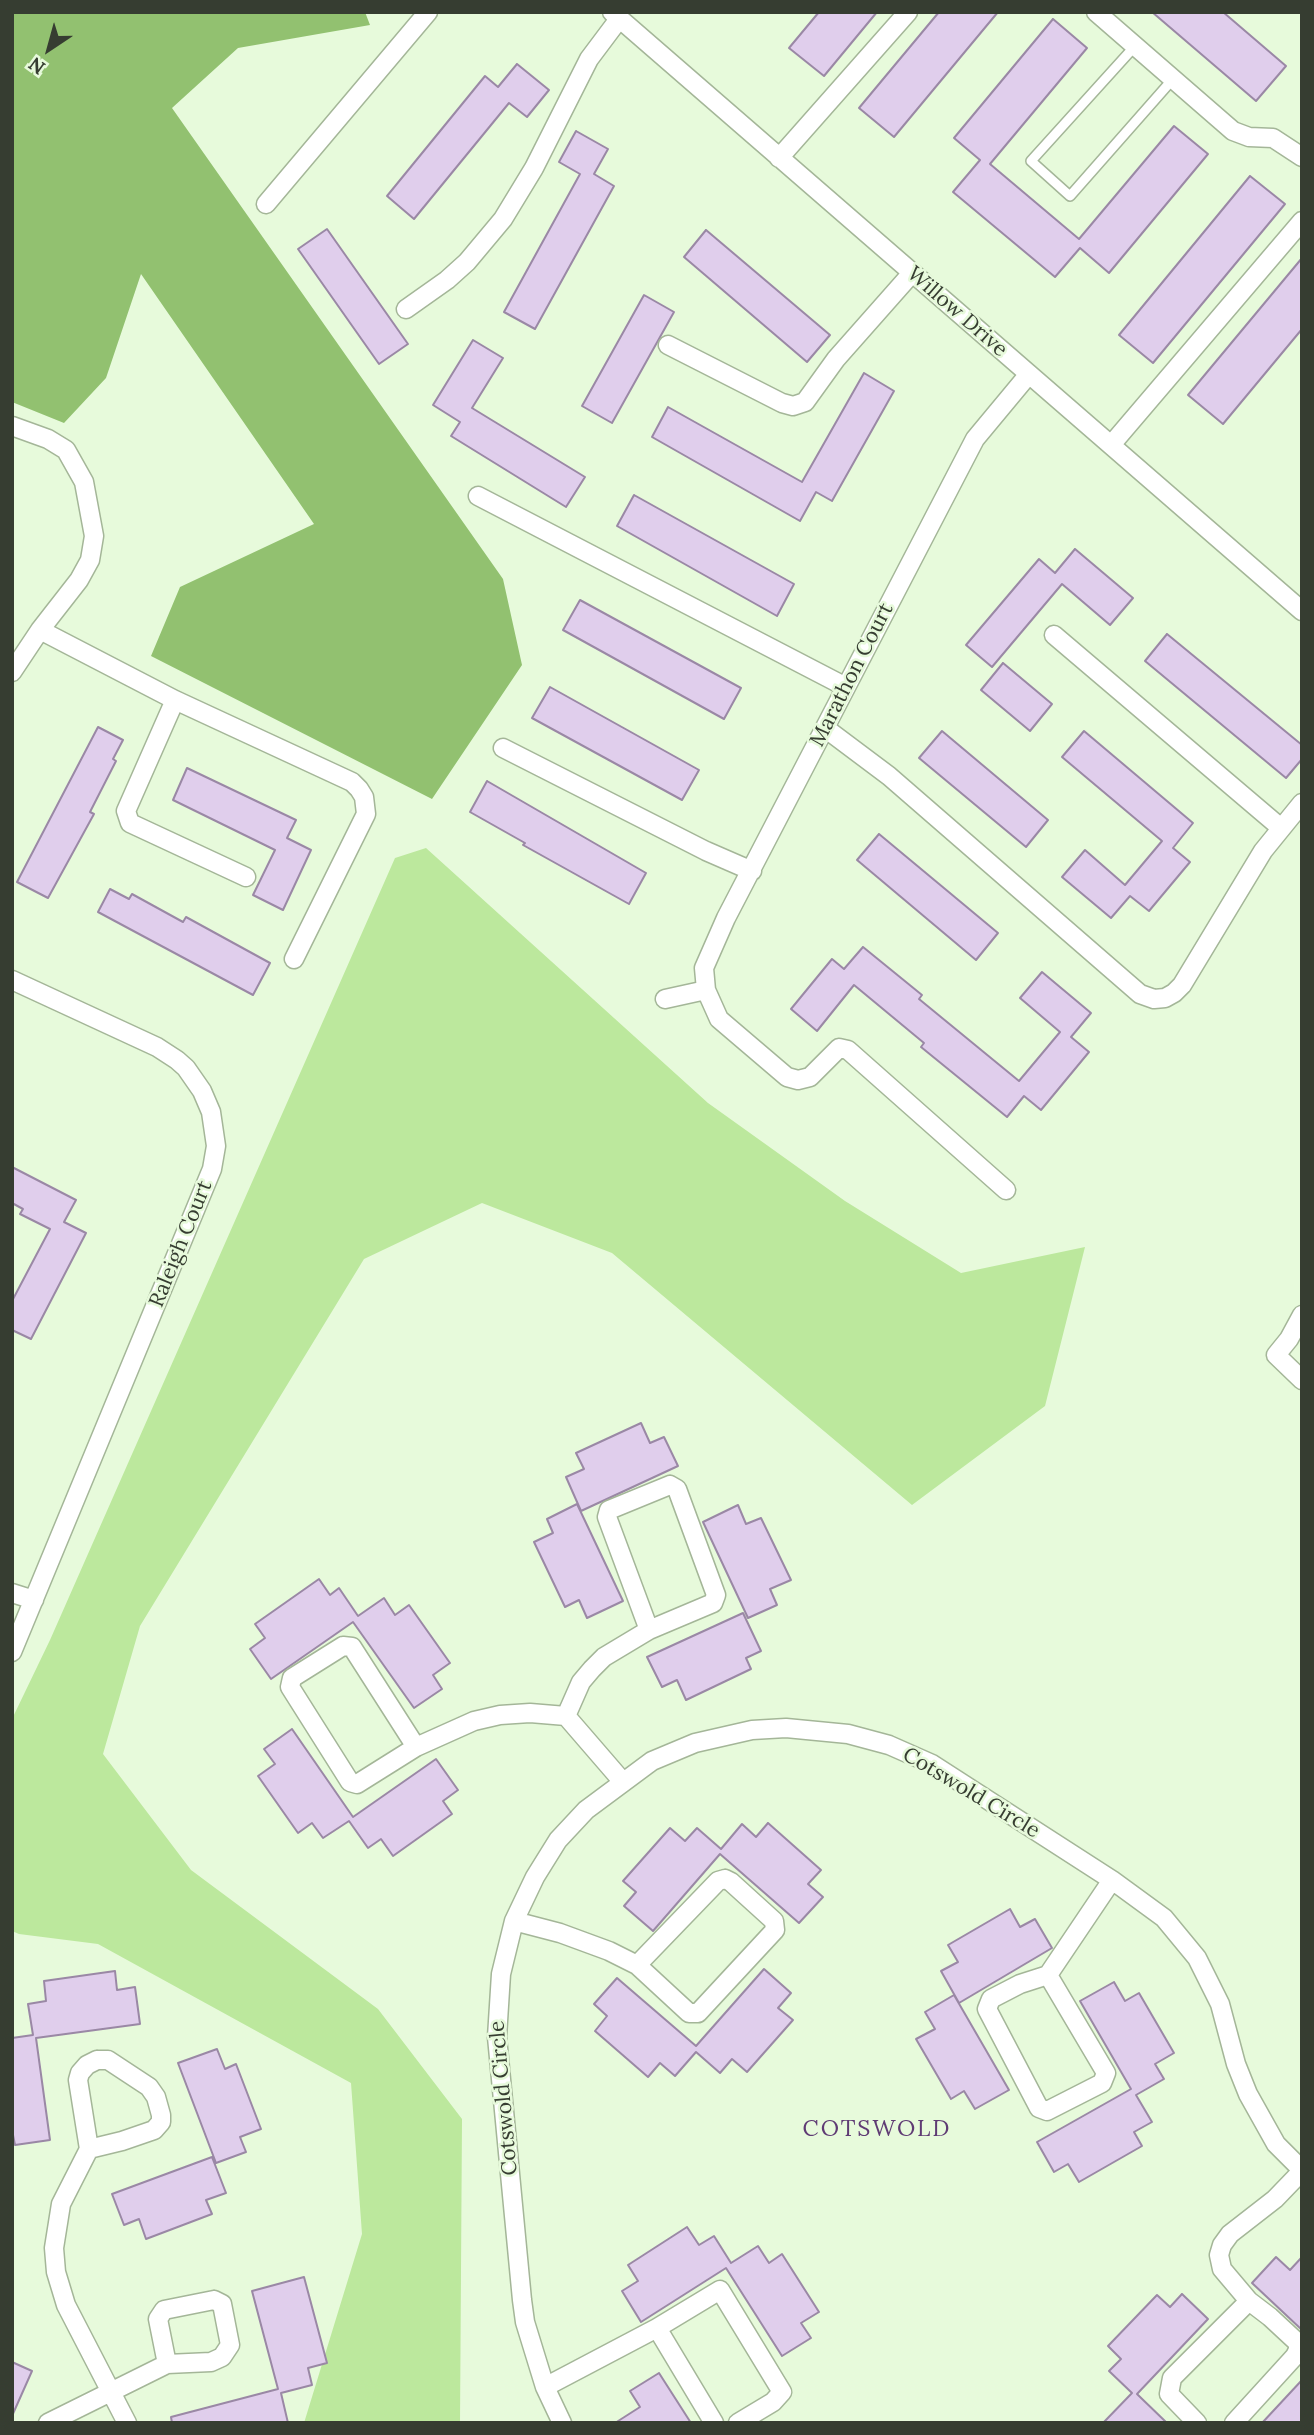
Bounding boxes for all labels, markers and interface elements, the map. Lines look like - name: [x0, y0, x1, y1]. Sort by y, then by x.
- north arrow: [14, 14, 84, 84]
- text: N: [24, 52, 50, 80]
- street label: Willow Drive: [902, 262, 1012, 362]
- street label: Marathon Court: [805, 599, 899, 751]
- street label: Raleigh Court: [144, 1177, 218, 1311]
- street label: Cotswold Circle: [898, 1742, 1044, 1844]
- street label: Cotswold Circle: [485, 2020, 523, 2176]
- district label: COTSWOLD: [804, 2115, 950, 2143]

